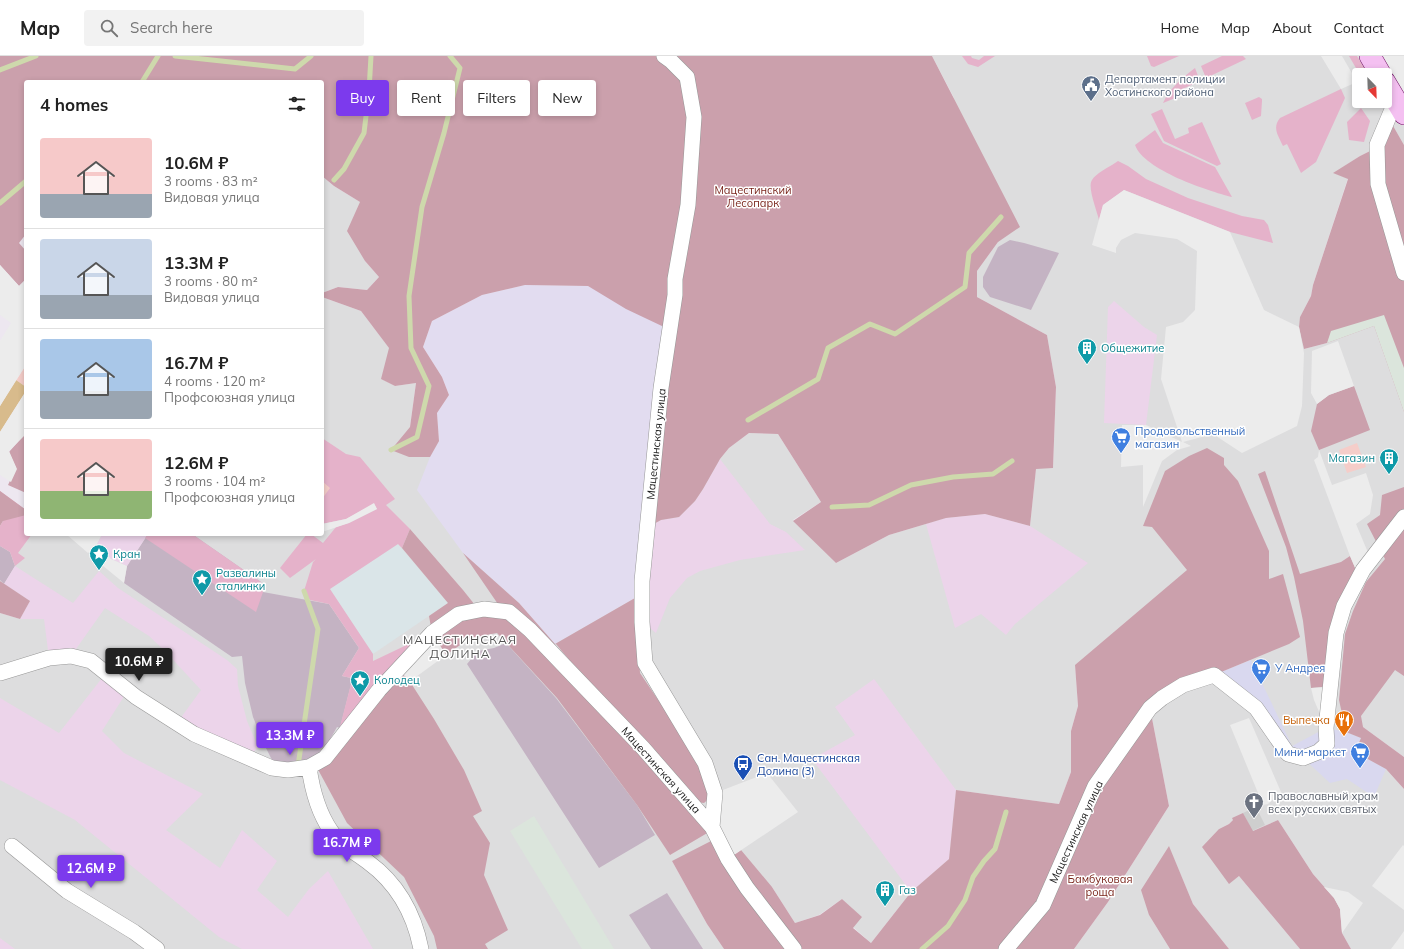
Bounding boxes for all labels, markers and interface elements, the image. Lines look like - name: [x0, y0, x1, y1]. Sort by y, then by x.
- search box: [84, 10, 364, 46]
- text: Map: [20, 16, 60, 40]
- icon: search: [98, 17, 120, 39]
- text: Search here: [130, 18, 213, 37]
- text: Home: [1160, 19, 1199, 37]
- text: Map: [1221, 19, 1250, 37]
- text: About: [1272, 19, 1312, 37]
- text: Contact: [1334, 19, 1384, 37]
- north arrow: [1352, 68, 1392, 108]
- map controls: [1352, 68, 1392, 108]
- place label: Департамент полиции Хостинского района: [1105, 72, 1225, 99]
- public building icon: Департамент полиции Хостинского района: [1080, 74, 1102, 102]
- chip: Buy: [336, 80, 389, 116]
- chip: Rent: [397, 80, 455, 116]
- chip: Filters: [463, 80, 530, 116]
- chip: New: [538, 80, 596, 116]
- icon: filters: [286, 93, 308, 115]
- text: 4 homes: [40, 94, 108, 115]
- text: 10.6M ₽: [164, 152, 228, 173]
- icon: home: [72, 154, 120, 202]
- text: 3 rooms · 83 m²: [164, 173, 258, 189]
- park label: Мацестинский Лесопарк: [714, 183, 792, 210]
- text: Видовая улица: [164, 189, 260, 205]
- text: 13.3M ₽: [164, 252, 228, 273]
- icon: home: [72, 255, 120, 303]
- text: 3 rooms · 80 m²: [164, 273, 258, 289]
- text: Видовая улица: [164, 289, 260, 305]
- building icon: Общежитие: [1076, 337, 1098, 365]
- place label: Общежитие: [1101, 341, 1164, 355]
- text: 16.7M ₽: [164, 352, 228, 373]
- icon: home: [72, 355, 120, 403]
- text: 4 rooms · 120 m²: [164, 373, 265, 389]
- street label: Мацестинская улица: [643, 388, 669, 500]
- text: Профсоюзная улица: [164, 389, 295, 405]
- place label: Продовольственный магазин: [1135, 424, 1245, 451]
- supermarket icon: Продовольственный магазин: [1110, 426, 1132, 454]
- building icon: Магазин: [1378, 447, 1400, 475]
- place label: Магазин: [1329, 451, 1375, 465]
- text: 12.6M ₽: [164, 452, 228, 473]
- icon: home: [72, 455, 120, 503]
- text: 3 rooms · 104 m²: [164, 473, 265, 489]
- text: Профсоюзная улица: [164, 489, 295, 505]
- place icon: Кран: [88, 543, 110, 571]
- place label: Кран: [113, 547, 140, 561]
- place label: Развалины сталинки: [216, 566, 276, 593]
- place icon: Развалины сталинки: [191, 568, 213, 596]
- district label: МАЦЕСТИНСКАЯ ДОЛИНА: [403, 632, 517, 661]
- pin: 10.6M ₽: [102, 648, 176, 682]
- text: 10.6M ₽: [114, 653, 164, 669]
- supermarket icon: У Андрея: [1250, 657, 1272, 685]
- place label: У Андрея: [1274, 661, 1325, 675]
- place icon: Колодец: [349, 669, 371, 697]
- place label: Колодец: [374, 673, 420, 687]
- restaurant icon: Выпечка: [1333, 709, 1355, 737]
- place label: Выпечка: [1283, 713, 1330, 727]
- pin: 13.3M ₽: [253, 722, 327, 756]
- street label: Мацестинская улица: [618, 724, 704, 816]
- text: 13.3M ₽: [265, 727, 315, 743]
- supermarket icon: Мини-маркет: [1349, 741, 1371, 769]
- place label: Мини-маркет: [1274, 745, 1346, 759]
- place label: Сан. Мацестинская Долина (3): [757, 751, 860, 778]
- bus stop icon: Сан. Мацестинская Долина (3): [732, 753, 754, 781]
- street label: Мацестинская улица: [1046, 778, 1106, 886]
- place label: Православный храм всех русских святых: [1268, 789, 1378, 816]
- church icon: Православный храм всех русских святых: [1243, 791, 1265, 819]
- pin: 16.7M ₽: [310, 829, 384, 863]
- text: 16.7M ₽: [322, 834, 372, 850]
- pin: 12.6M ₽: [54, 855, 128, 889]
- text: 12.6M ₽: [66, 860, 116, 876]
- park label: Бамбуковая роща: [1067, 872, 1133, 899]
- building icon: Газ: [874, 879, 896, 907]
- place label: Газ: [899, 883, 916, 897]

